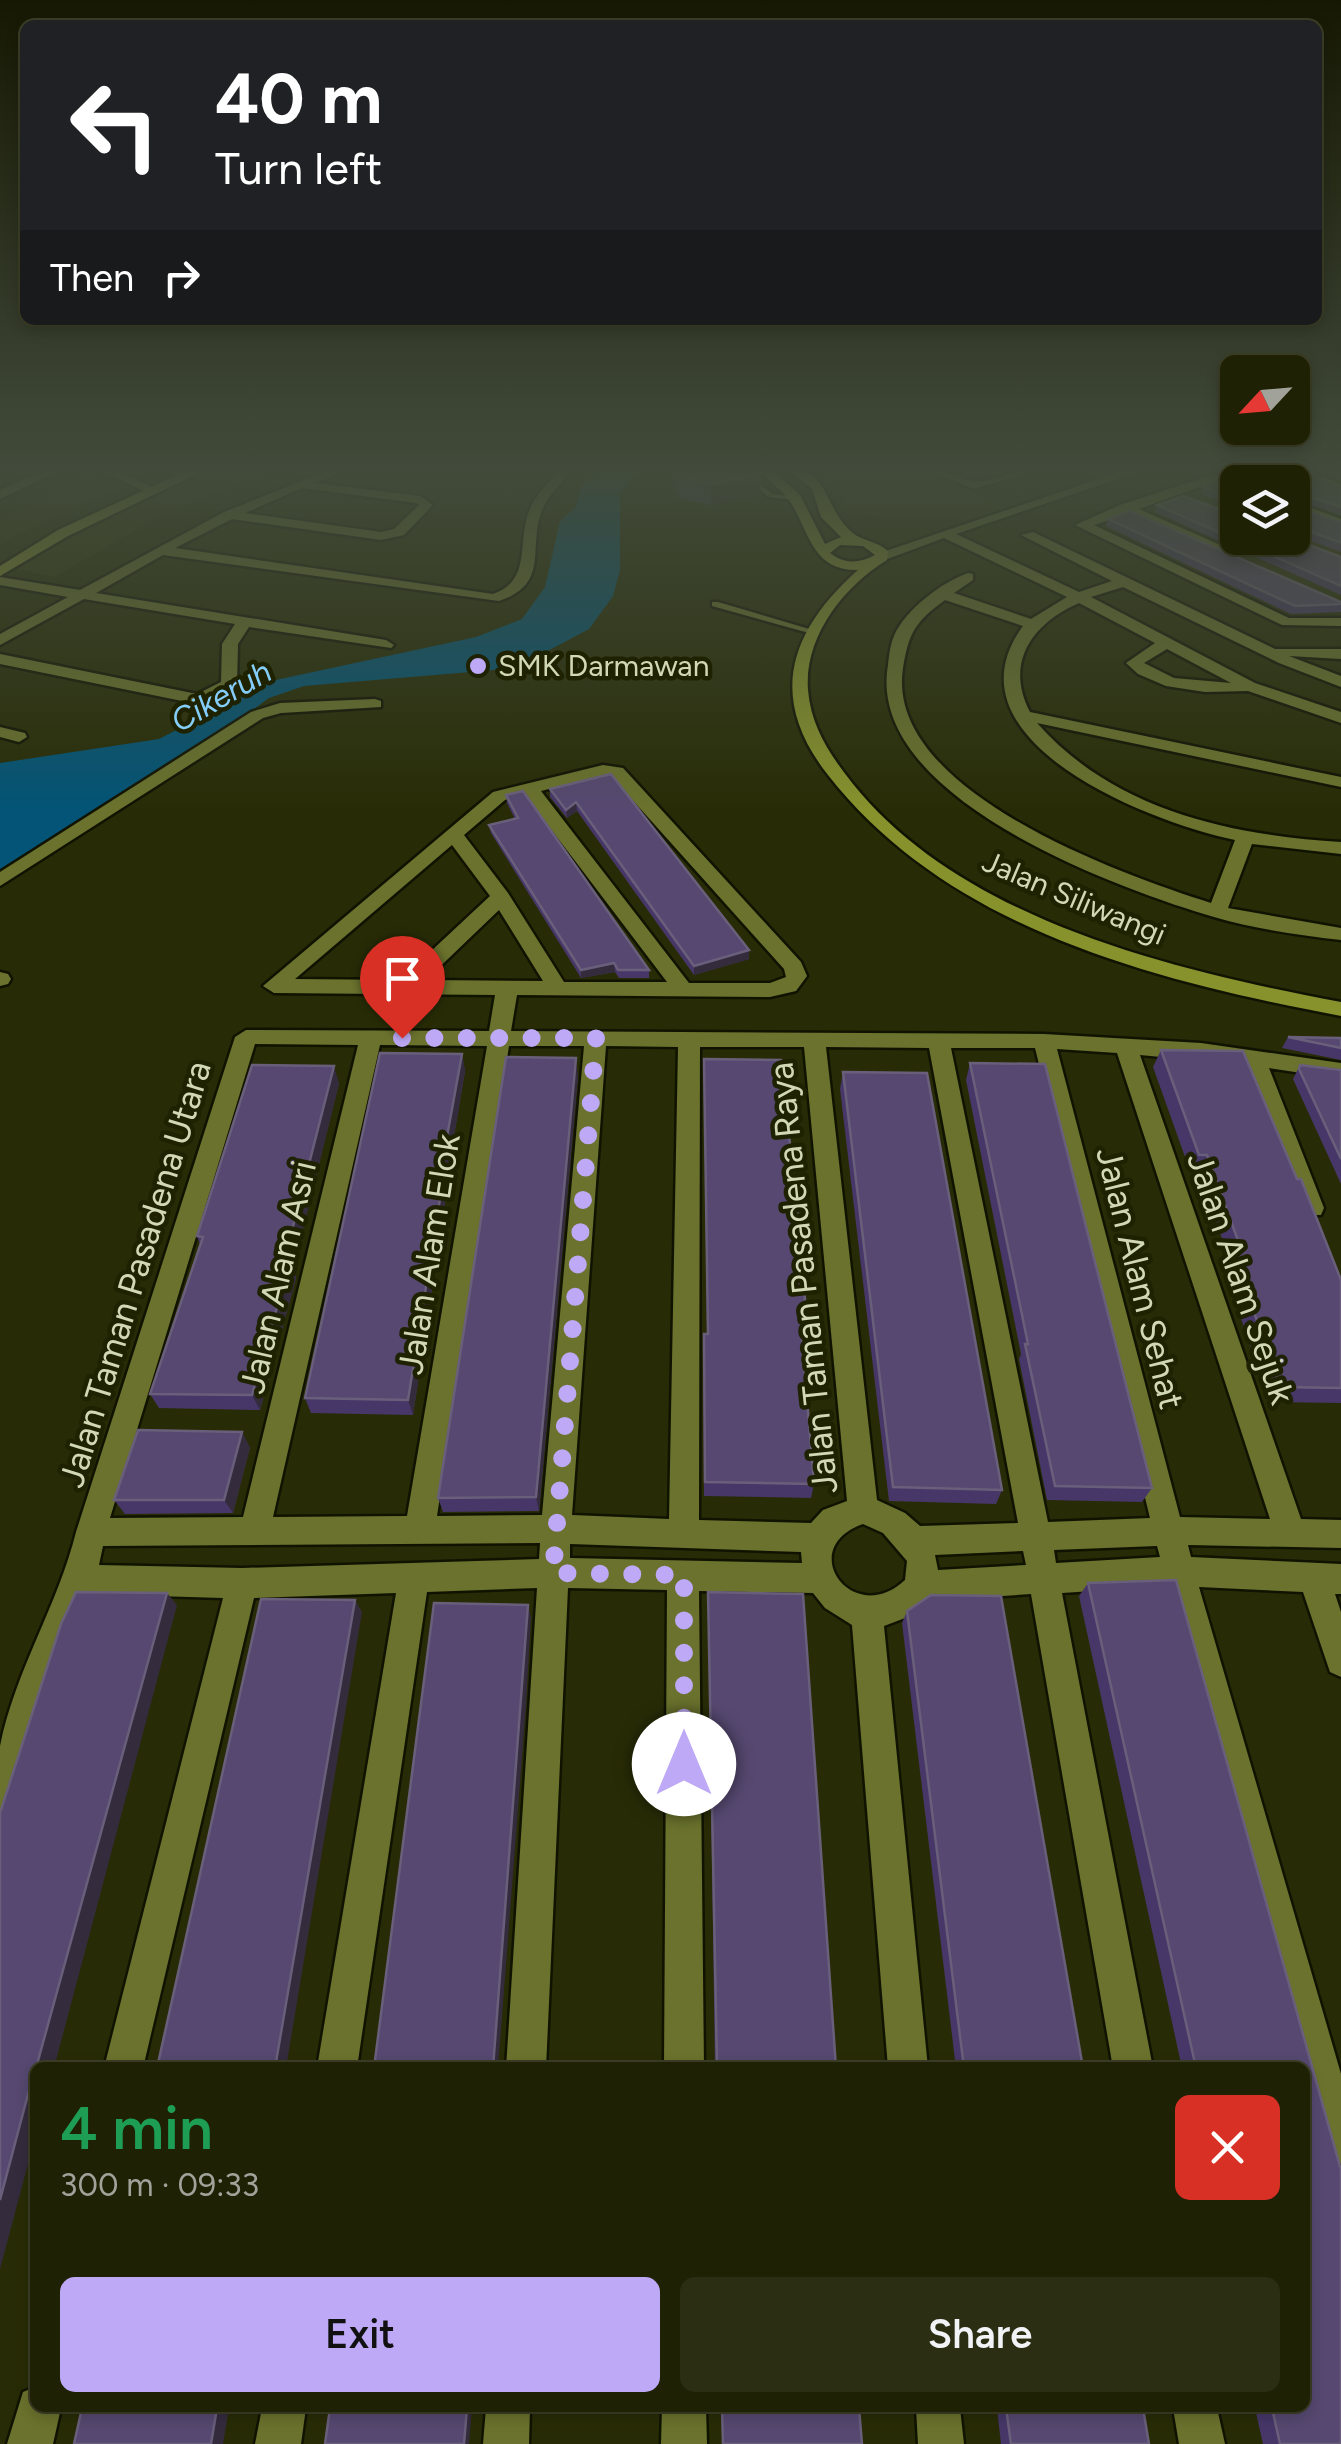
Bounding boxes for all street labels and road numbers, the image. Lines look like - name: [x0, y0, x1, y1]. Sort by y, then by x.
- street label: Jalan Siliwangi: [977, 842, 1171, 953]
- street label: Jalan Taman Pasadena Utara: [50, 1056, 220, 1492]
- street label: Jalan Taman Pasadena Raya: [759, 1060, 847, 1496]
- street label: Jalan Alam Elok: [389, 1131, 469, 1377]
- street label: Jalan Alam Sehat: [1087, 1143, 1193, 1413]
- street label: Jalan Alam Sejuk: [1178, 1146, 1304, 1410]
- street label: Jalan Alam Asri: [231, 1157, 325, 1397]

